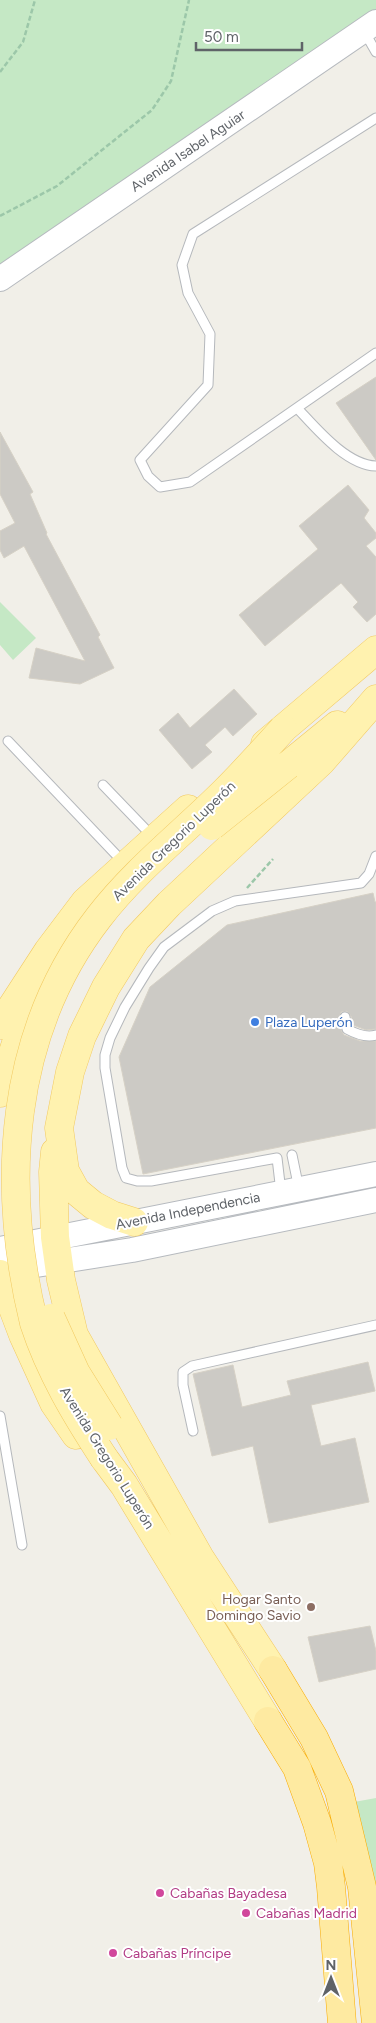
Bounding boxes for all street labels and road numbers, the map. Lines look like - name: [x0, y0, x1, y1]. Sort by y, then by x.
- street label: Avenida Isabel Aguiar: [128, 106, 249, 196]
- street label: Avenida Gregorio Luperón: [109, 778, 239, 904]
- street label: Avenida Independencia: [114, 1189, 262, 1233]
- street label: Avenida Gregorio Luperón: [56, 1384, 158, 1532]

